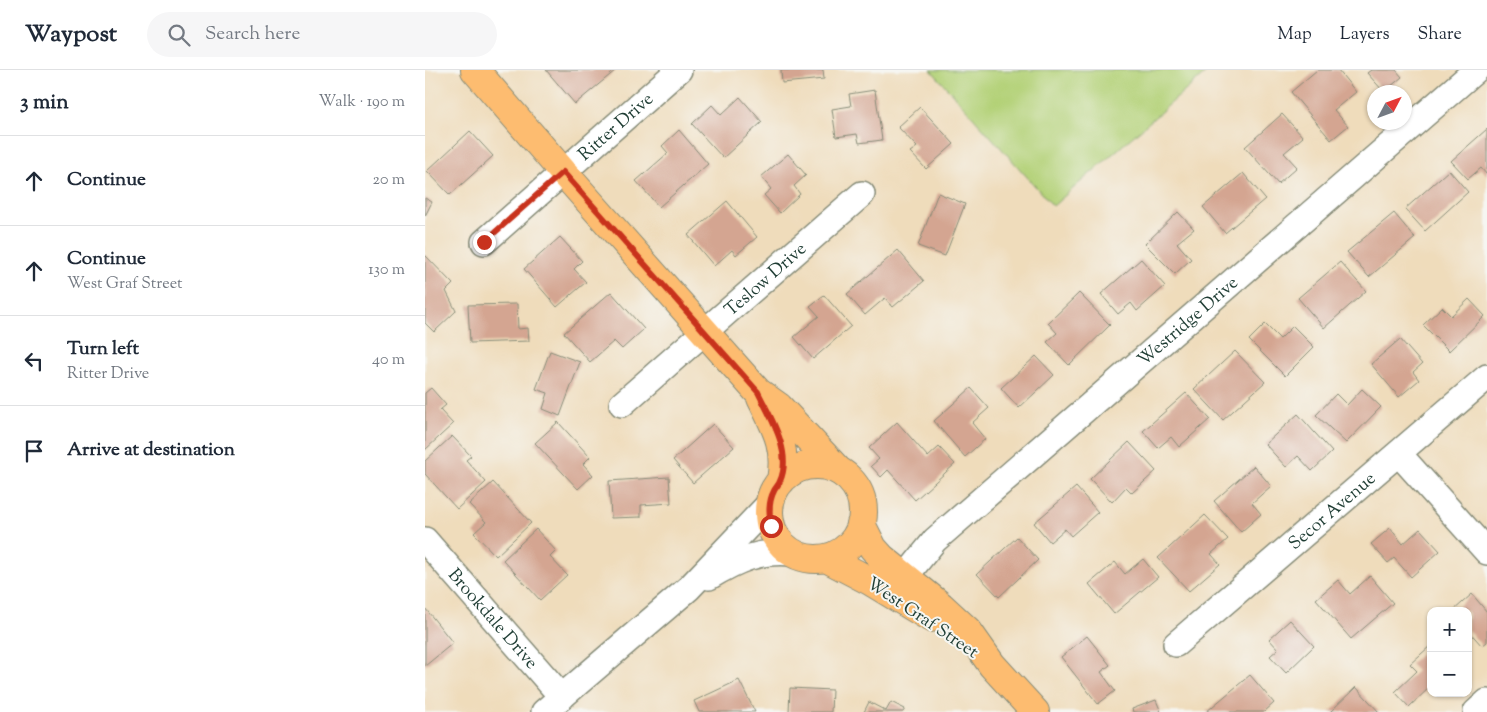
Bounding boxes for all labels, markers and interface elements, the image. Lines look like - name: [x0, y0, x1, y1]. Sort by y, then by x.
- search box: [147, 12, 497, 57]
- text: Waypost: [25, 18, 117, 52]
- icon: search: [165, 21, 193, 49]
- text: Search here: [205, 21, 300, 48]
- text: Map: [1277, 22, 1312, 48]
- text: Layers: [1340, 22, 1390, 48]
- text: Share: [1418, 22, 1462, 48]
- north arrow: [1367, 85, 1412, 130]
- street label: Ritter Drive: [573, 87, 660, 168]
- text: 3 min: [20, 88, 69, 118]
- text: Walk · 190 m: [318, 91, 405, 114]
- icon: ahead: [20, 167, 48, 195]
- text: Continue: [67, 167, 146, 194]
- text: 20 m: [372, 169, 405, 192]
- route end: [473, 231, 496, 254]
- street label: Teslow Drive: [720, 237, 813, 324]
- text: Continue: [67, 246, 146, 273]
- icon: ahead: [20, 257, 48, 285]
- text: 130 m: [368, 259, 405, 282]
- street label: Westridge Drive: [1133, 271, 1245, 373]
- text: West Graf Street: [67, 273, 183, 296]
- text: Turn left: [67, 336, 139, 363]
- icon: left: [20, 347, 48, 375]
- text: 40 m: [372, 349, 405, 372]
- text: Ritter Drive: [67, 363, 149, 386]
- icon: arrive: [20, 437, 48, 465]
- text: Arrive at destination: [67, 437, 235, 464]
- street label: Secor Avenue: [1283, 467, 1382, 557]
- route start: [760, 515, 783, 538]
- street label: Brookdale Drive: [441, 564, 543, 676]
- street label: West Graf Street: [861, 572, 983, 666]
- map controls: [1427, 607, 1472, 697]
- button: +: [1427, 607, 1472, 652]
- button: −: [1427, 652, 1472, 697]

